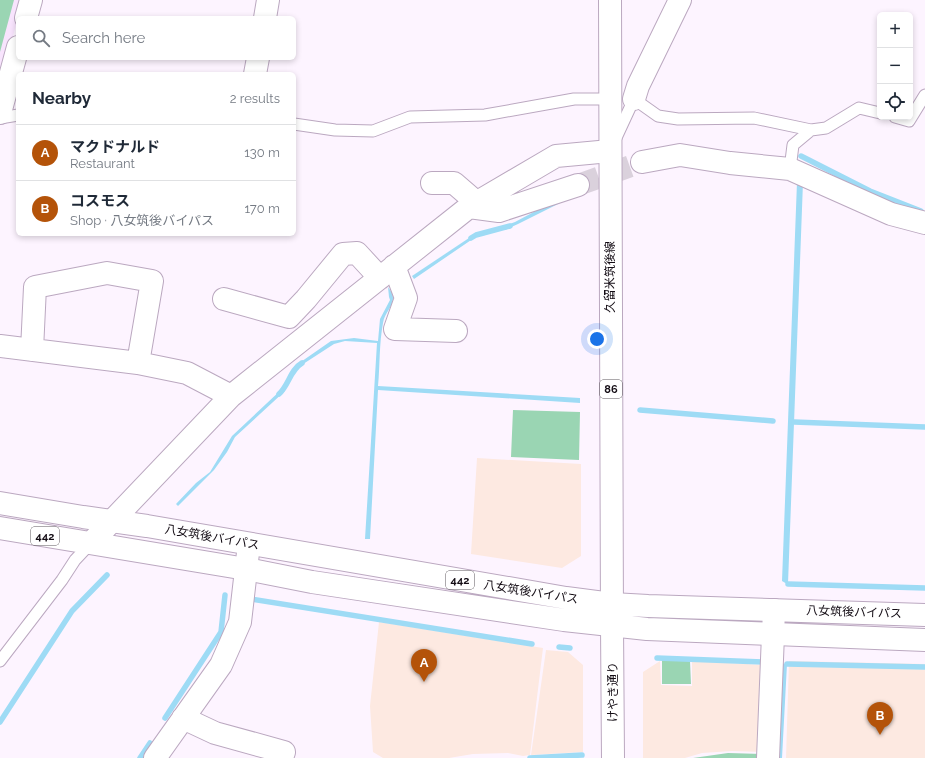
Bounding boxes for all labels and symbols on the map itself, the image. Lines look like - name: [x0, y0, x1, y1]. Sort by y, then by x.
- street label: 久留米筑後線: [603, 241, 617, 313]
- your location: [587, 329, 607, 349]
- road number: 86: [600, 380, 622, 398]
- street label: 八女筑後バイパス: [164, 522, 260, 552]
- road number: 442: [31, 527, 59, 545]
- road number: 442: [446, 571, 474, 589]
- street label: 八女筑後バイパス: [483, 578, 579, 606]
- street label: 八女筑後バイパス: [806, 603, 902, 621]
- pin: A: [411, 649, 437, 682]
- street label: けやき通り: [606, 662, 620, 722]
- pin: B: [867, 702, 893, 735]

